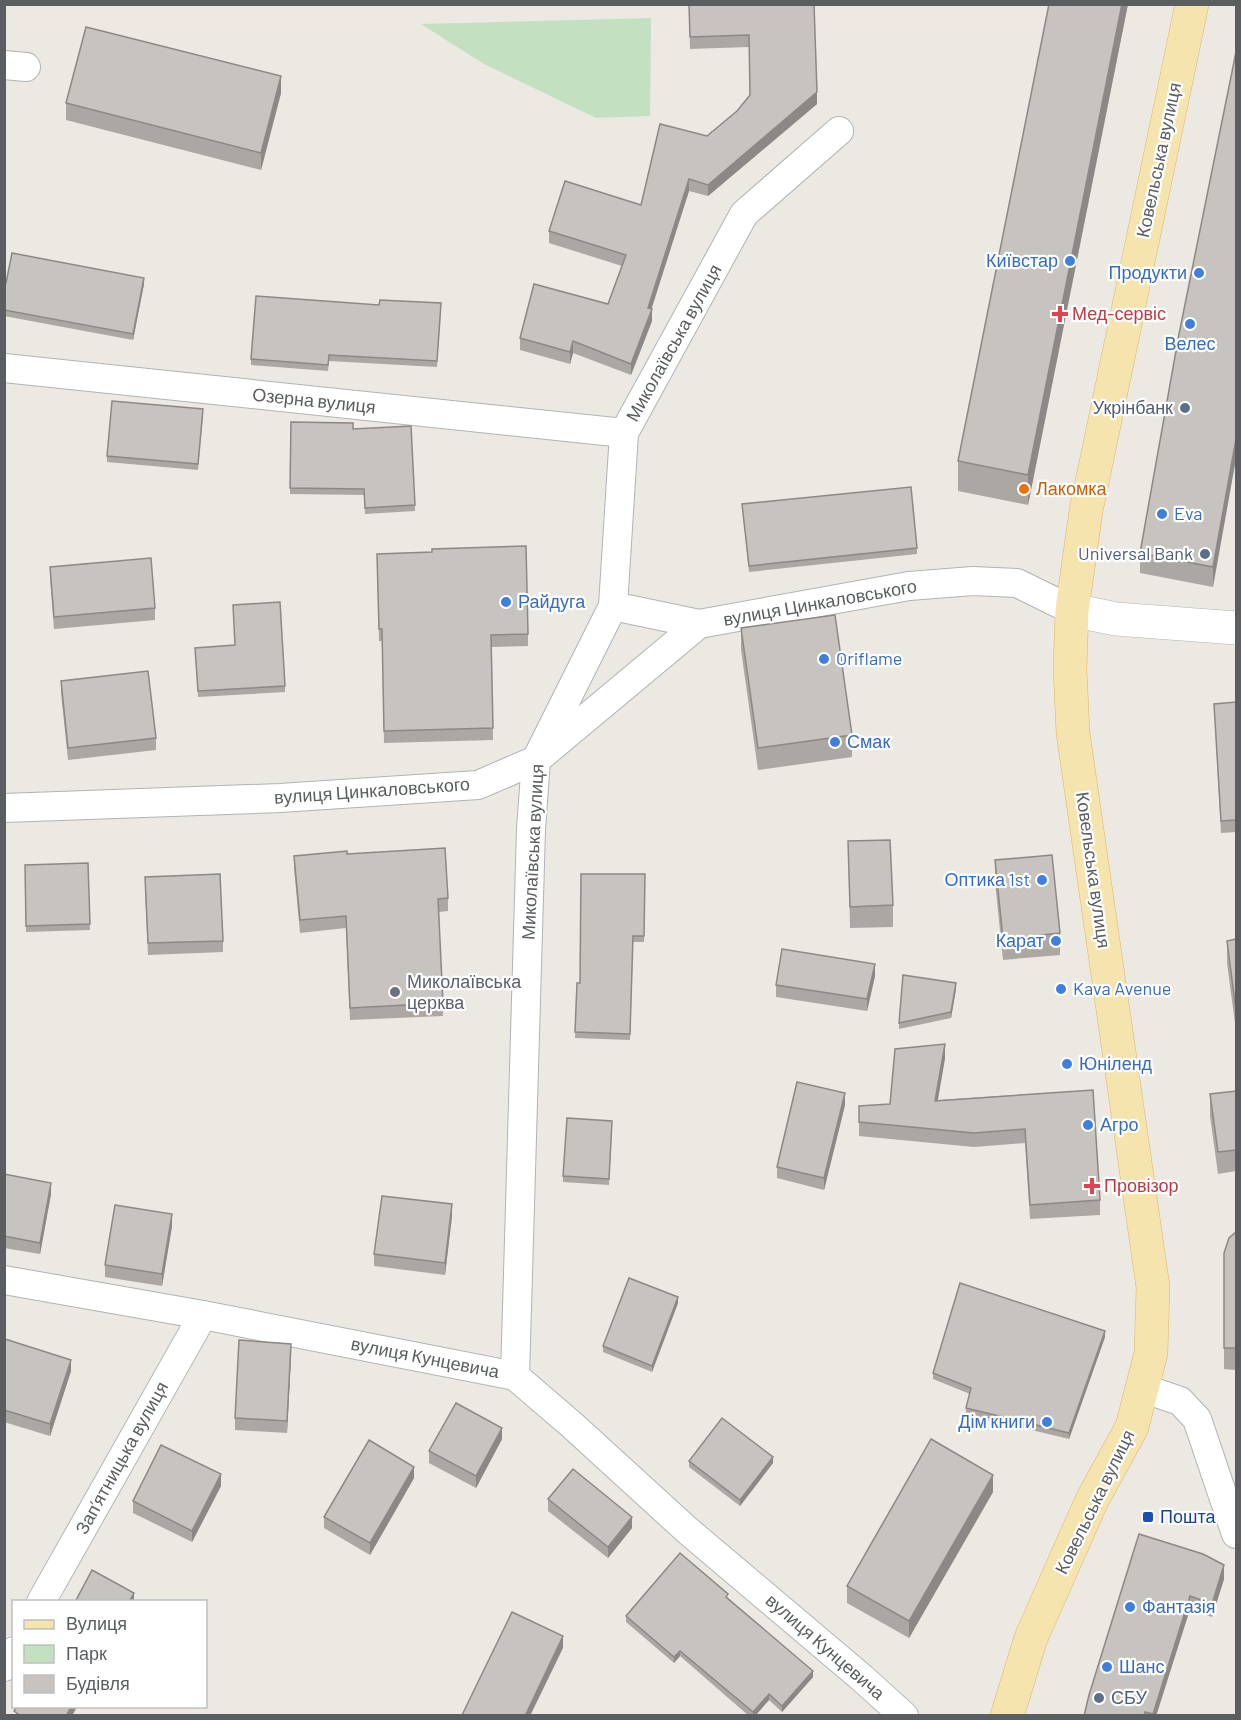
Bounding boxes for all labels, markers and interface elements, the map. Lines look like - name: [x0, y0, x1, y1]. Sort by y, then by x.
- street label: Ковельська вулиця: [1131, 80, 1185, 239]
- place label: Київстар: [986, 249, 1058, 271]
- marker: Київстар: [1063, 254, 1077, 268]
- street label: Миколаївська вулиця: [621, 260, 725, 425]
- place label: Продукти: [1109, 261, 1187, 283]
- marker: Продукти: [1192, 266, 1206, 280]
- place label: Мед-сервіс: [1072, 302, 1166, 324]
- marker: Мед-сервіс: [1053, 307, 1067, 321]
- marker: Велес: [1183, 317, 1197, 331]
- place label: Велес: [1165, 332, 1215, 354]
- street label: Озерна вулиця: [251, 383, 377, 417]
- place label: Укрінбанк: [1093, 396, 1173, 418]
- marker: Укрінбанк: [1178, 401, 1192, 415]
- place label: Лакомка: [1036, 477, 1108, 499]
- marker: Лакомка: [1017, 482, 1031, 496]
- place label: Eva: [1174, 502, 1202, 524]
- marker: Eva: [1155, 507, 1169, 521]
- place label: Universal Bank: [1078, 542, 1193, 564]
- marker: Universal Bank: [1198, 547, 1212, 561]
- street label: вулиця Цинкаловського: [721, 574, 918, 630]
- place label: Райдуга: [518, 590, 586, 612]
- marker: Райдуга: [499, 595, 513, 609]
- place label: Oriflame: [836, 647, 902, 669]
- marker: Oriflame: [817, 652, 831, 666]
- place label: Смак: [847, 730, 890, 752]
- marker: Смак: [828, 735, 842, 749]
- street label: Миколаївська вулиця: [516, 763, 548, 941]
- street label: вулиця Цинкаловського: [273, 772, 471, 808]
- street label: Ковельська вулиця: [1072, 790, 1116, 950]
- place label: Оптика 1st: [945, 868, 1030, 890]
- marker: Оптика 1st: [1035, 873, 1049, 887]
- place label: Карат: [996, 929, 1044, 951]
- marker: Карат: [1049, 934, 1063, 948]
- place label: Миколаївська церква: [407, 970, 522, 1013]
- place label: Kava Avenue: [1073, 977, 1171, 999]
- marker: Kava Avenue: [1054, 982, 1068, 996]
- marker: Миколаївська церква: [388, 985, 402, 999]
- place label: Юніленд: [1079, 1052, 1153, 1074]
- marker: Юніленд: [1060, 1057, 1074, 1071]
- place label: Агро: [1100, 1113, 1139, 1135]
- marker: Агро: [1081, 1118, 1095, 1132]
- place label: Провізор: [1104, 1174, 1179, 1196]
- marker: Провізор: [1085, 1179, 1099, 1193]
- street label: вулиця Кунцевича: [349, 1332, 502, 1382]
- street label: Запʼятницька вулиця: [70, 1377, 172, 1538]
- place label: Дім книги: [958, 1410, 1035, 1432]
- marker: Дім книги: [1040, 1415, 1054, 1429]
- street label: Ковельська вулиця: [1050, 1426, 1139, 1577]
- place label: Пошта: [1160, 1505, 1216, 1527]
- marker: Пошта: [1141, 1510, 1155, 1524]
- street label: вулиця Кунцевича: [762, 1589, 890, 1705]
- place label: Фантазія: [1142, 1595, 1216, 1617]
- legend: [12, 1600, 207, 1708]
- marker: Фантазія: [1123, 1600, 1137, 1614]
- text: Вулиця: [66, 1612, 127, 1634]
- text: Парк: [66, 1642, 107, 1664]
- place label: Шанс: [1119, 1655, 1164, 1677]
- marker: Шанс: [1100, 1660, 1114, 1674]
- text: Будівля: [66, 1672, 130, 1694]
- place label: СБУ: [1111, 1686, 1147, 1708]
- marker: СБУ: [1092, 1691, 1106, 1705]

